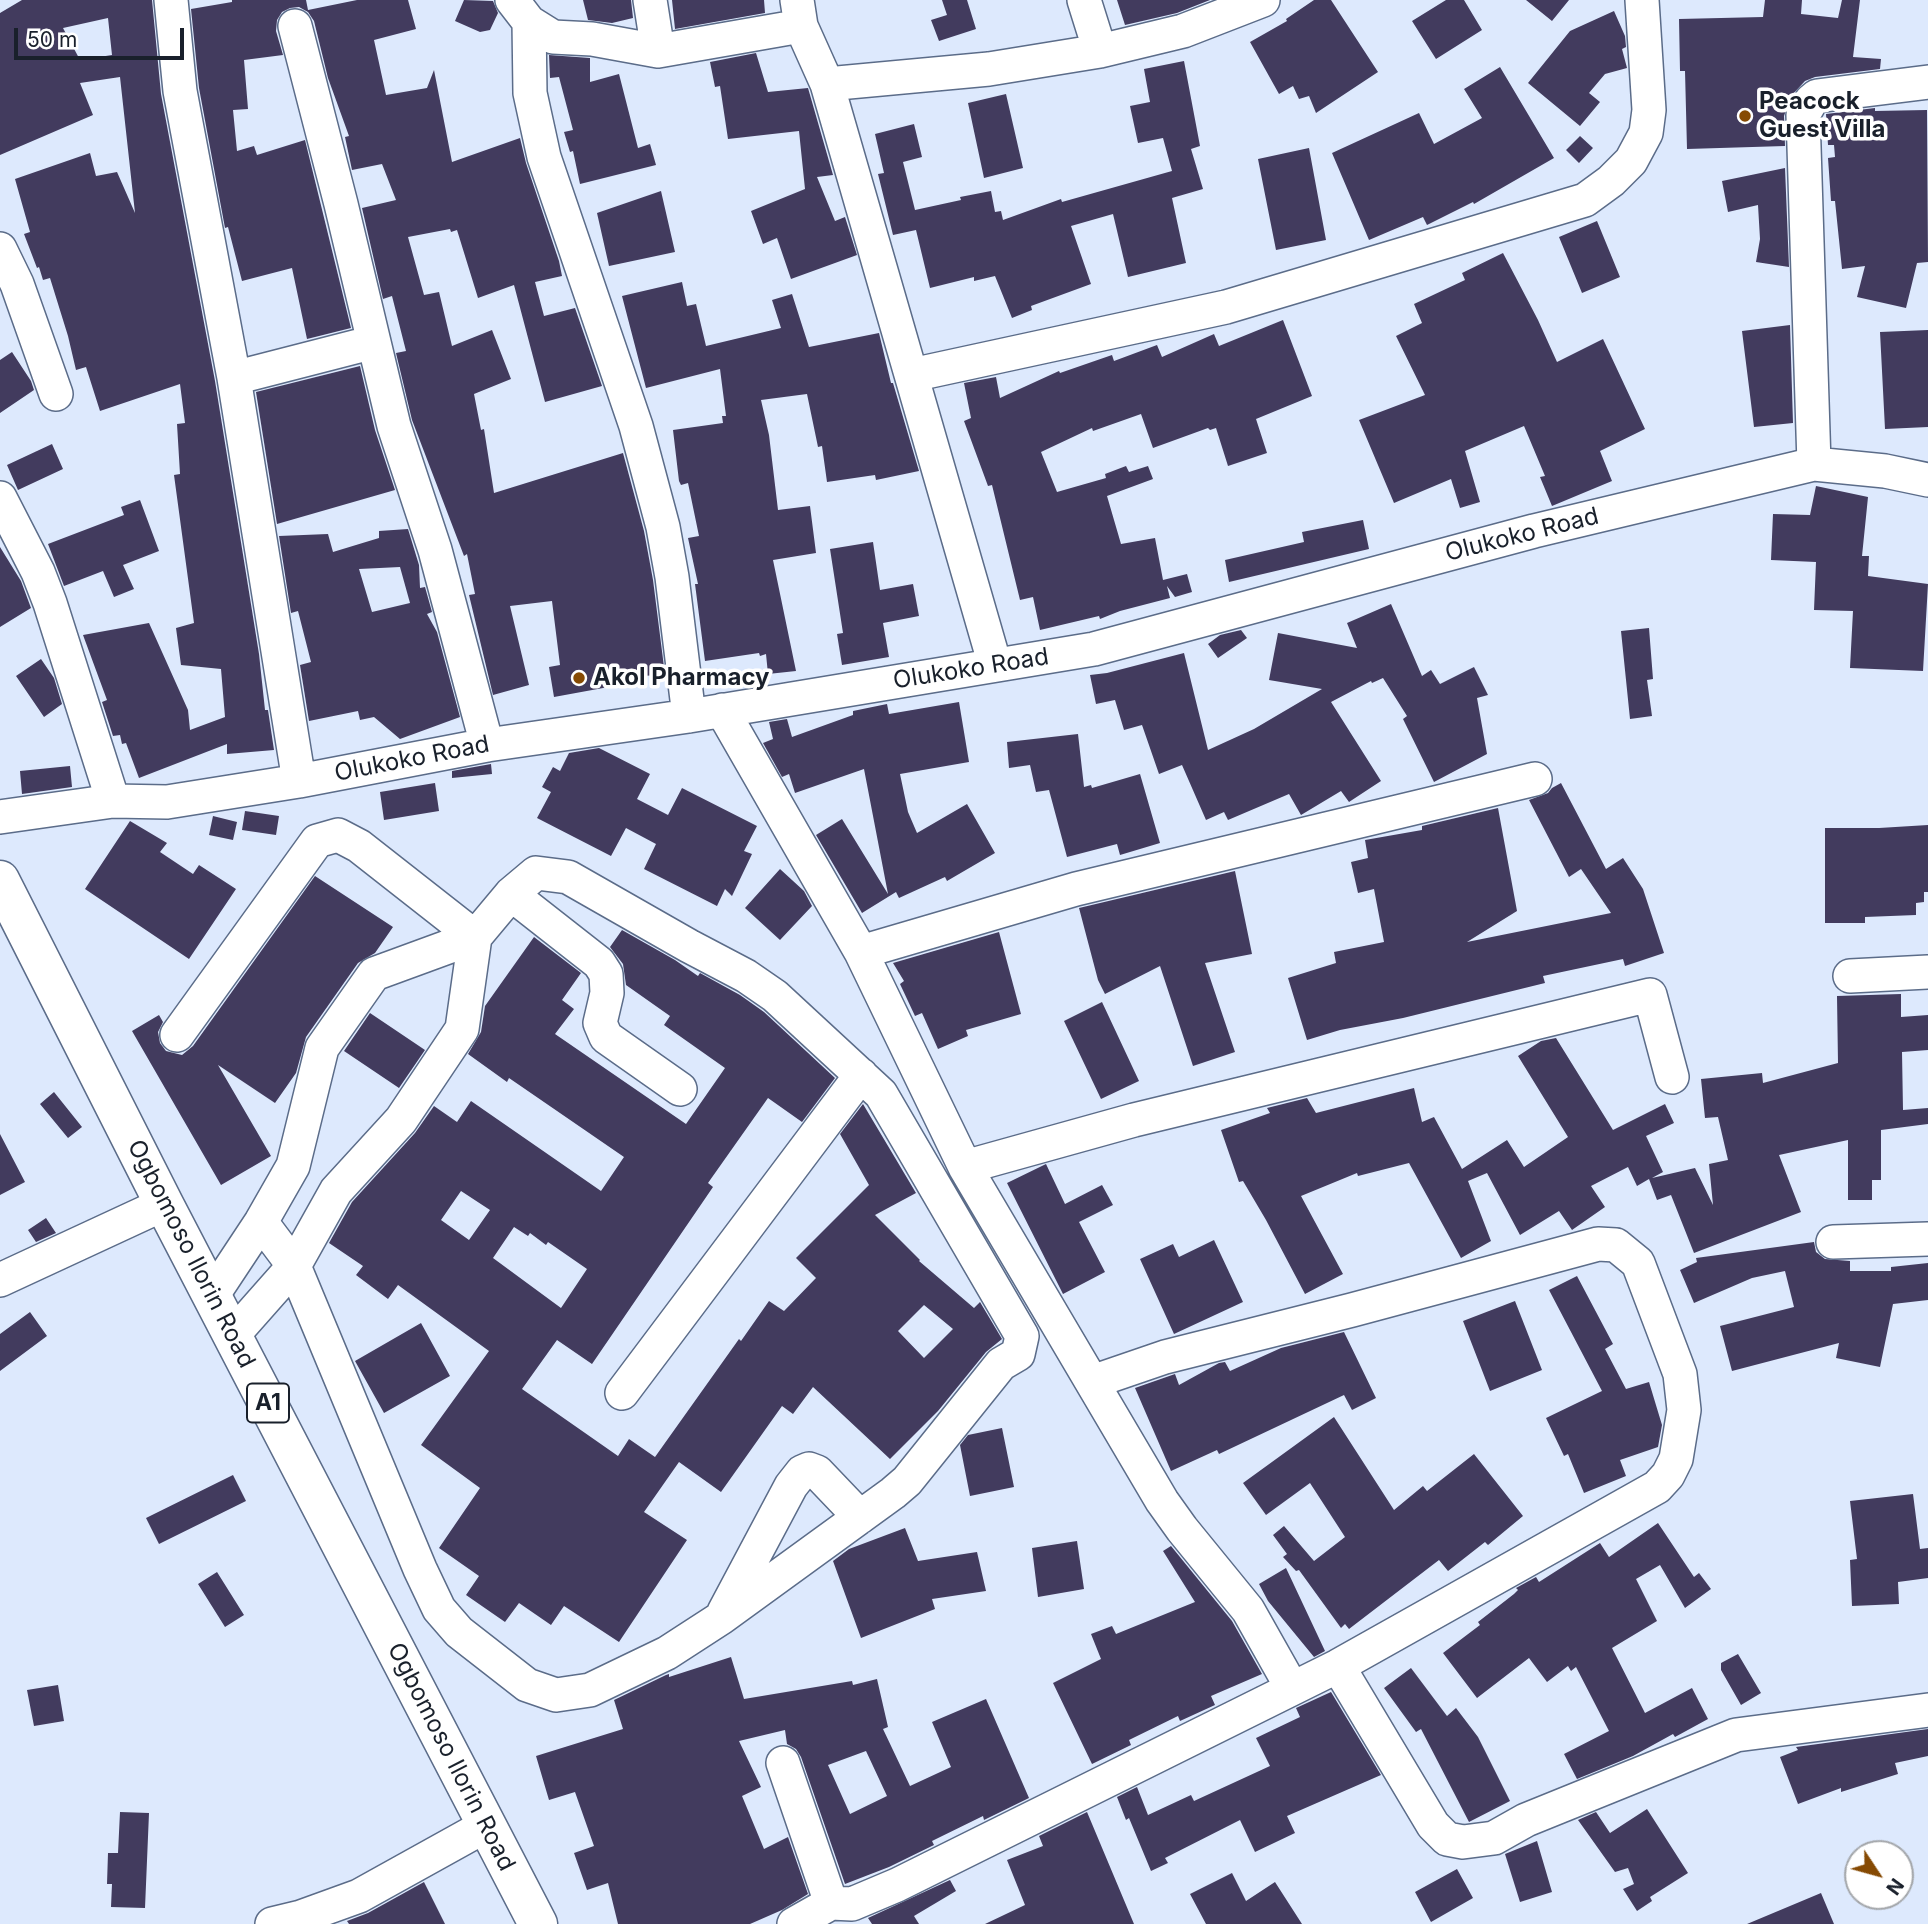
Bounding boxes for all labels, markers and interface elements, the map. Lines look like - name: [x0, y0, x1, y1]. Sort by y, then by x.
- scale bar: [18, 14, 187, 58]
- text: 50 m: [27, 27, 77, 52]
- place label: Peacock Guest Villa: [1759, 88, 1886, 144]
- marker: Peacock Guest Villa: [1737, 108, 1753, 124]
- street label: Olukoko Road: [1442, 502, 1602, 568]
- street label: Olukoko Road: [891, 642, 1051, 696]
- place label: Akol Pharmacy: [593, 664, 770, 692]
- marker: Akol Pharmacy: [571, 670, 587, 686]
- street label: Olukoko Road: [332, 730, 492, 788]
- street label: Ogbomoso Ilorin Road: [121, 1135, 261, 1373]
- road number: A1: [247, 1384, 289, 1422]
- street label: Ogbomoso Ilorin Road: [381, 1638, 521, 1876]
- north arrow: [1844, 1840, 1914, 1910]
- text: N: [1881, 1874, 1908, 1899]

